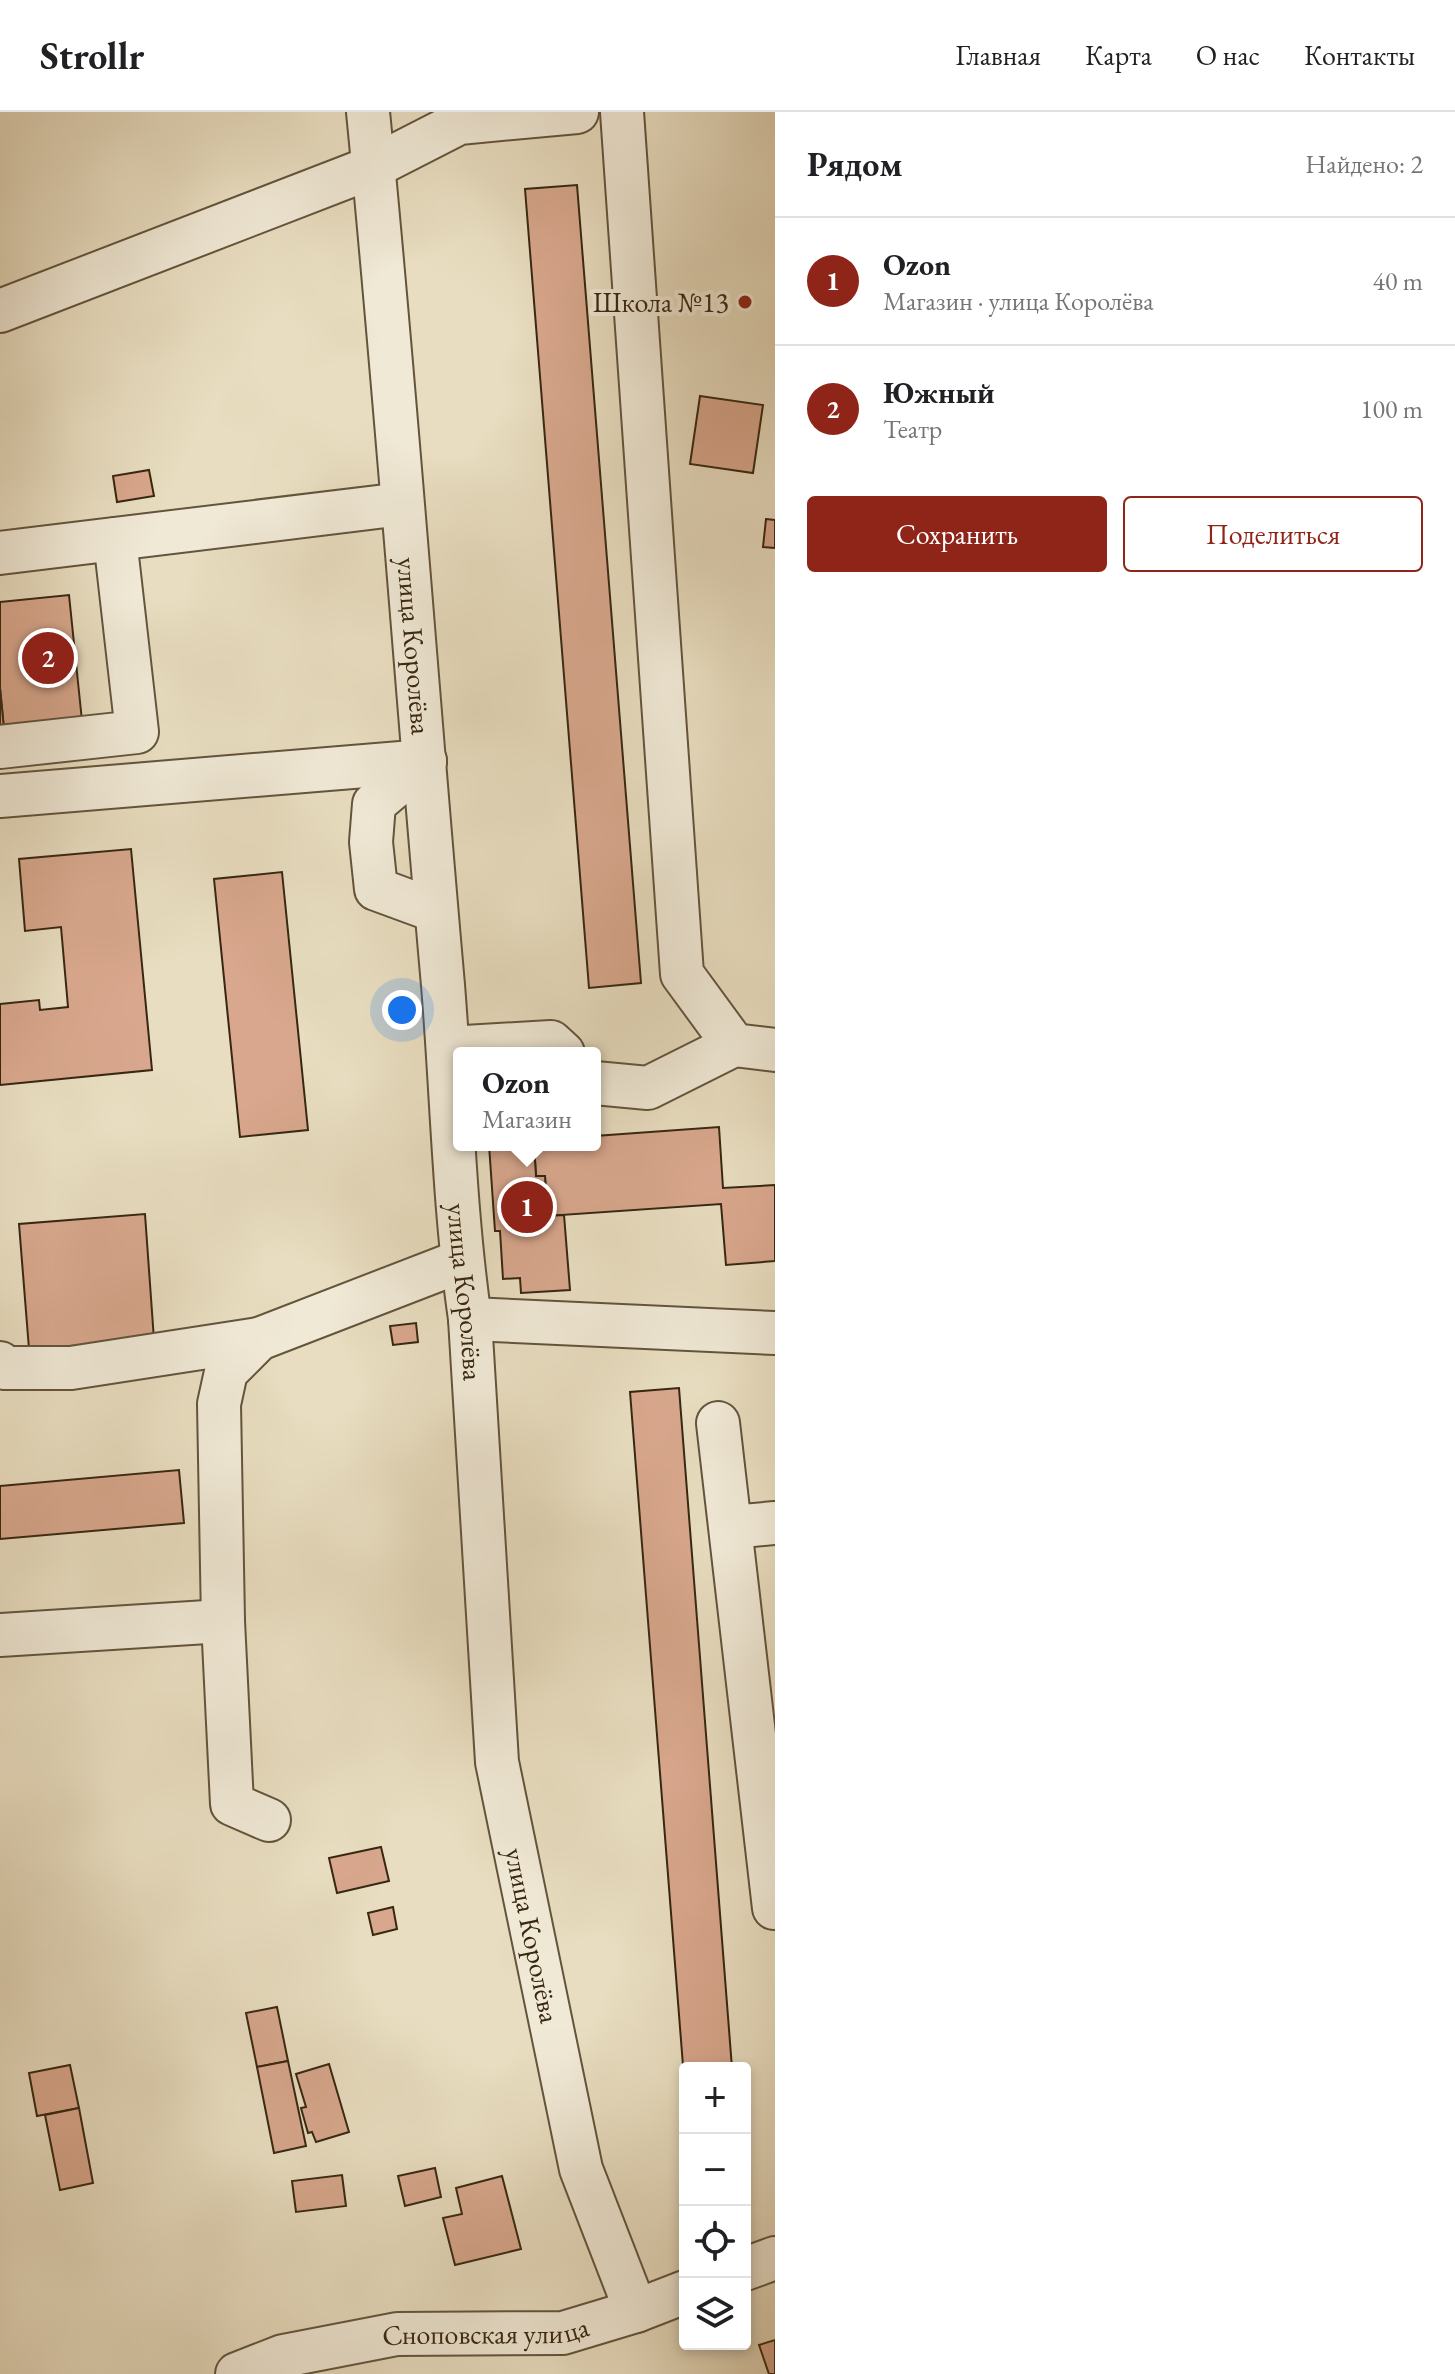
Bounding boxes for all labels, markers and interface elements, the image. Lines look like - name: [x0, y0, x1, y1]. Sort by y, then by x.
- text: Strollr: [40, 31, 144, 80]
- text: Главная: [956, 37, 1041, 73]
- text: Карта: [1085, 37, 1152, 73]
- text: О нас: [1196, 37, 1260, 73]
- text: Контакты: [1304, 37, 1415, 73]
- text: Рядом: [807, 142, 902, 186]
- text: Найдено: 2: [1305, 147, 1423, 181]
- text: Ozon: [883, 245, 951, 284]
- text: 1: [826, 264, 840, 298]
- text: 40 m: [1373, 264, 1423, 298]
- place label: Школа №13: [593, 284, 729, 320]
- text: Магазин · улица Королёва: [883, 284, 1154, 318]
- marker: Школа №13: [736, 293, 754, 311]
- text: Южный: [883, 373, 995, 412]
- text: 2: [826, 392, 840, 426]
- text: 100 m: [1360, 392, 1423, 426]
- text: Театр: [883, 412, 942, 446]
- button: Сохранить: [807, 496, 1107, 572]
- button: Поделиться: [1123, 496, 1423, 572]
- street label: улица Королёва: [389, 556, 440, 737]
- pin: 2: [22, 628, 74, 688]
- your location: [382, 990, 422, 1030]
- popup: [453, 1047, 601, 1151]
- text: Ozon: [482, 1063, 550, 1102]
- text: Магазин: [482, 1102, 572, 1136]
- pin: 1: [501, 1177, 553, 1237]
- street label: улица Королёва: [440, 1202, 492, 1382]
- street label: улица Королёва: [497, 1844, 569, 2027]
- map controls: [679, 2062, 751, 2350]
- button: +: [679, 2062, 751, 2134]
- button: −: [679, 2134, 751, 2206]
- button: locate: [679, 2206, 751, 2278]
- button: layers: [679, 2278, 751, 2350]
- street label: Сноповская улица: [379, 2308, 594, 2355]

